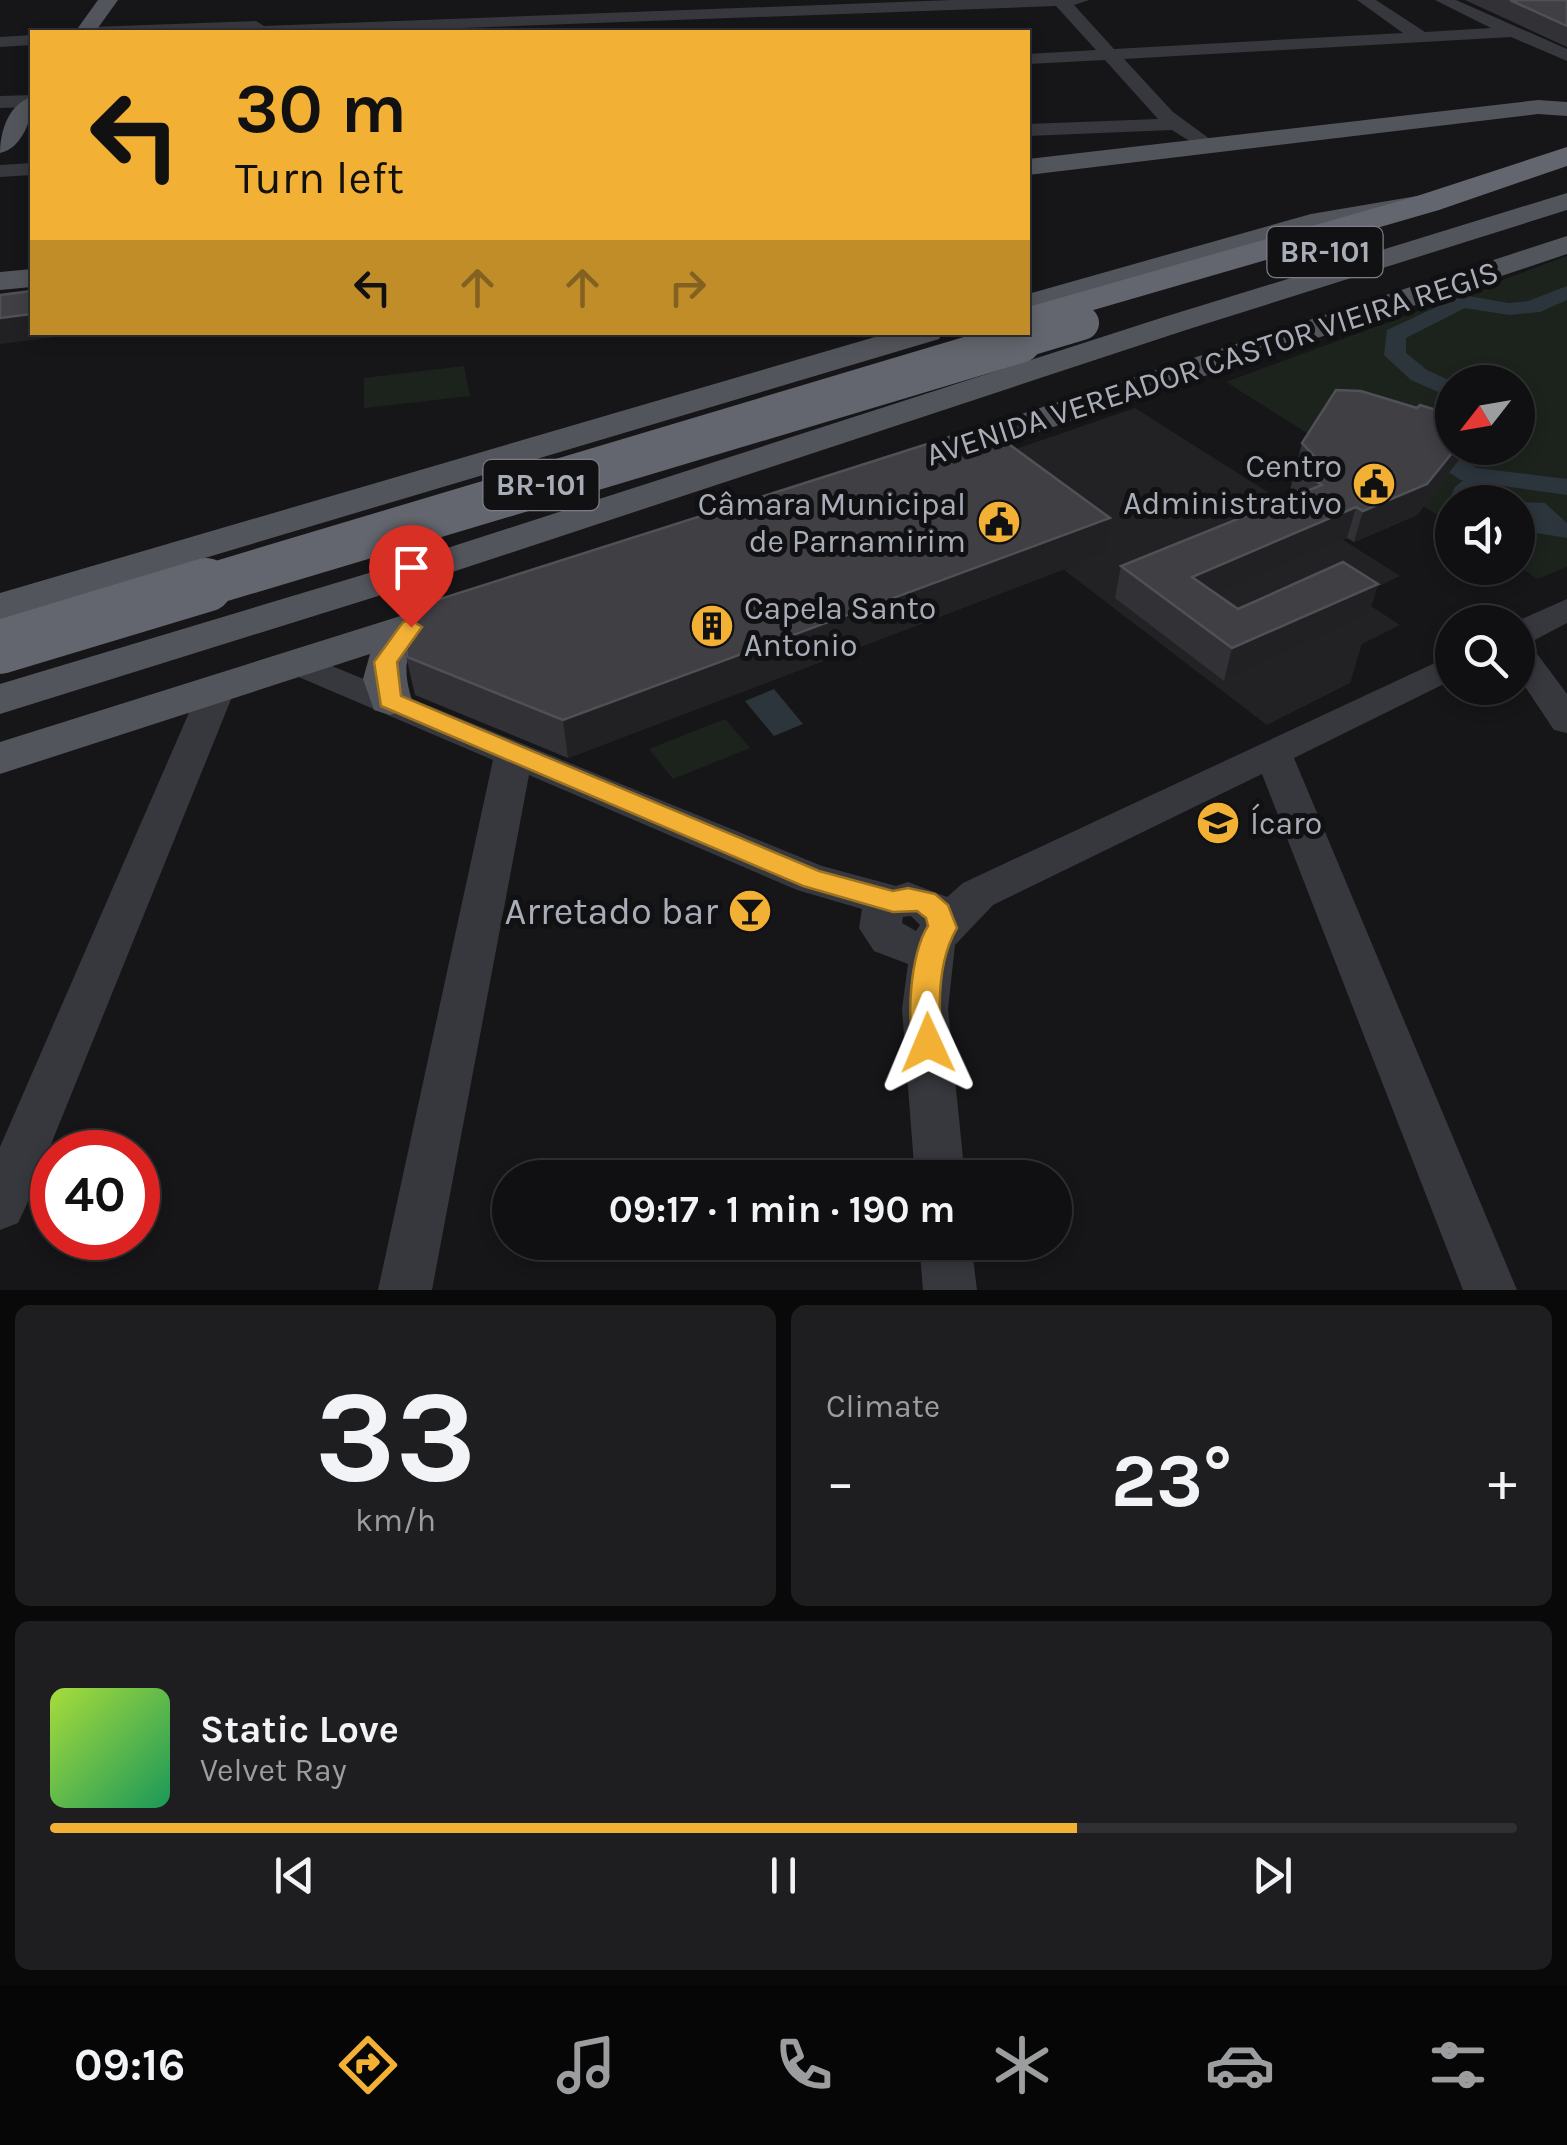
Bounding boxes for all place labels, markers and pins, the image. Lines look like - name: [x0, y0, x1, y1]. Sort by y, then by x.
- place label: Centro Administrativo: [1123, 448, 1342, 522]
- public building icon: Centro Administrativo: [1351, 461, 1397, 507]
- place label: Câmara Municipal de Parnamirim: [698, 486, 966, 560]
- public building icon: Câmara Municipal de Parnamirim: [976, 499, 1022, 545]
- pin: [369, 525, 454, 628]
- place label: Capela Santo Antonio: [744, 590, 936, 664]
- building icon: Capela Santo Antonio: [689, 603, 735, 649]
- school or university icon: Ícaro: [1195, 800, 1241, 846]
- place label: Ícaro: [1250, 803, 1322, 842]
- bar icon: Arretado bar: [727, 888, 773, 934]
- place label: Arretado bar: [504, 889, 718, 934]

